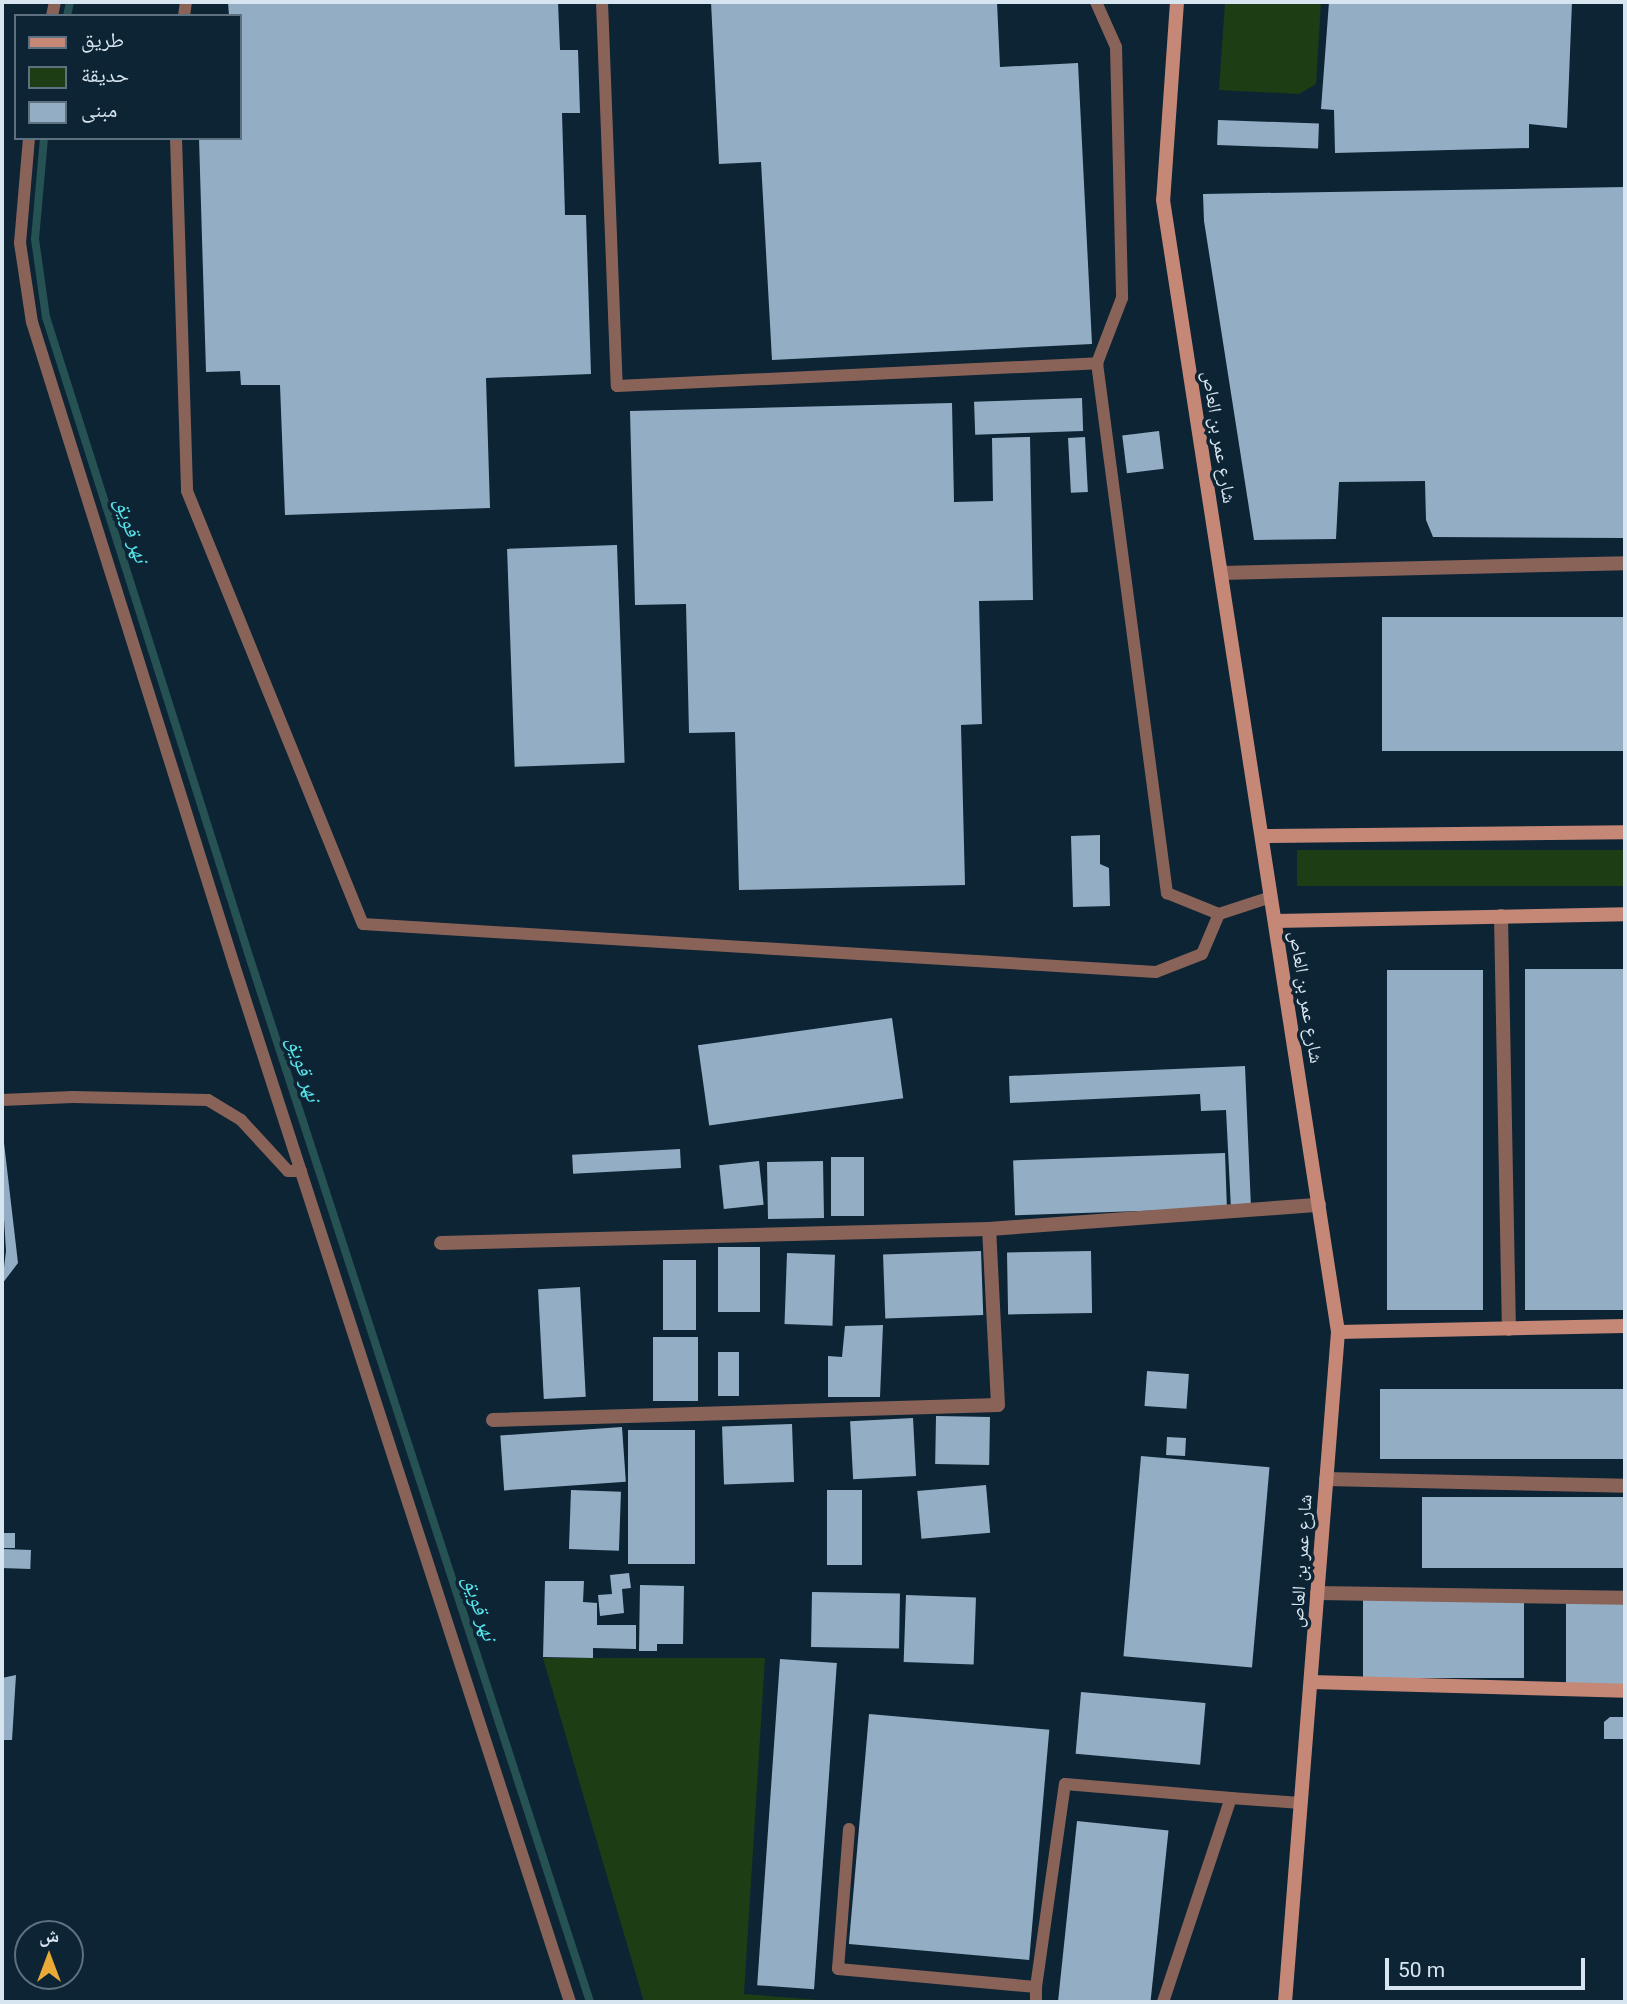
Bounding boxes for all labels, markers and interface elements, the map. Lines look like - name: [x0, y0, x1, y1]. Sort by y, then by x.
- legend: [14, 14, 242, 140]
- text: طريق: [81, 28, 124, 52]
- text: حديقة: [81, 63, 129, 87]
- text: مبنى: [81, 98, 117, 122]
- street label: شارع عمر بن العاص: [1197, 369, 1241, 505]
- water label: نهر قويق: [110, 494, 154, 566]
- street label: شارع عمر بن العاص: [1284, 929, 1328, 1065]
- water label: نهر قويق: [282, 1033, 326, 1105]
- street label: شارع عمر بن العاص: [1285, 1493, 1317, 1629]
- water label: نهر قويق: [458, 1572, 502, 1644]
- north arrow: [14, 1920, 84, 1990]
- text: ش: [39, 1924, 59, 1947]
- scale bar: [1389, 1944, 1588, 1988]
- text: 50 m: [1398, 1958, 1445, 1982]

